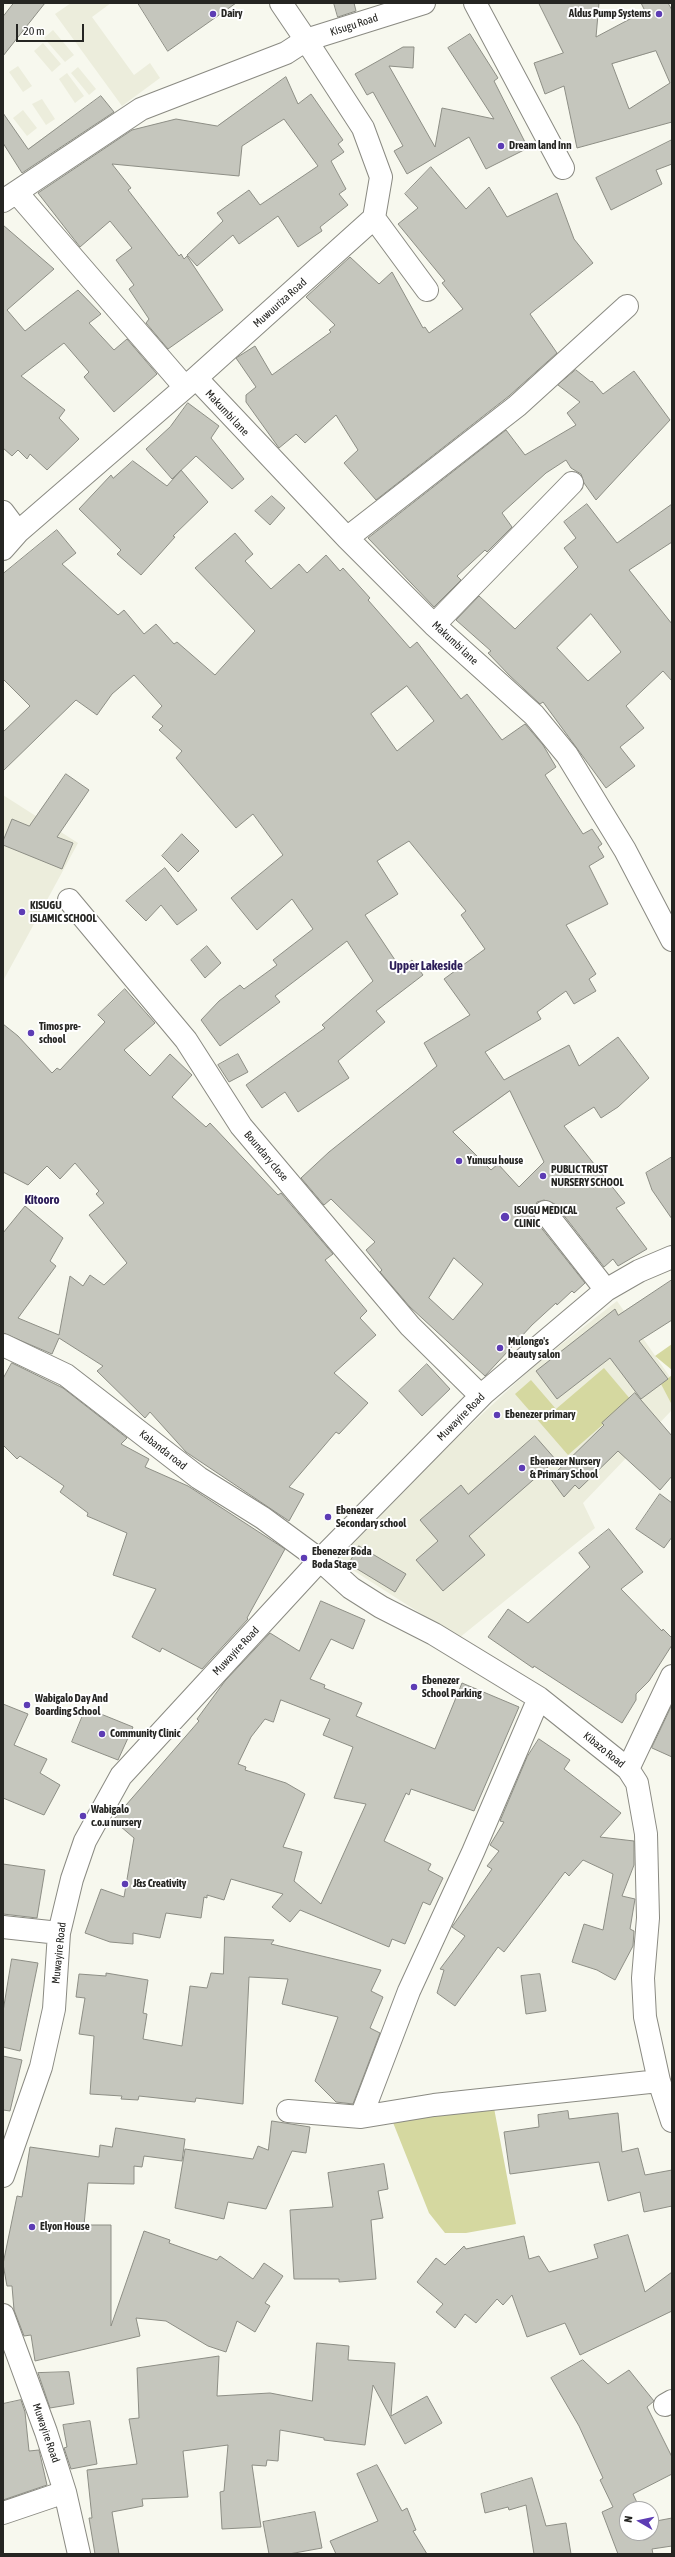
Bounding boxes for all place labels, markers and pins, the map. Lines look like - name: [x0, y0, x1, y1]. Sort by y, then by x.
- place label: Dairy: [221, 7, 243, 21]
- place label: Aldus Pump Systems: [569, 7, 651, 21]
- marker: Dairy: [208, 9, 218, 19]
- marker: Aldus Pump Systems: [654, 9, 664, 19]
- place label: Dream land Inn: [509, 139, 572, 153]
- marker: Dream land Inn: [496, 141, 506, 151]
- place label: KISUGU ISLAMIC SCHOOL: [30, 899, 97, 925]
- marker: KISUGU ISLAMIC SCHOOL: [17, 907, 27, 917]
- place label: Timos pre- school: [39, 1020, 81, 1046]
- marker: Timos pre- school: [26, 1028, 36, 1038]
- place label: Yunusu house: [467, 1154, 523, 1168]
- marker: Yunusu house: [454, 1156, 464, 1166]
- place label: PUBLIC TRUST NURSERY SCHOOL: [551, 1163, 624, 1189]
- marker: PUBLIC TRUST NURSERY SCHOOL: [538, 1171, 548, 1181]
- place label: ISUGU MEDICAL CLINIC: [514, 1204, 577, 1230]
- marker: ISUGU MEDICAL CLINIC: [499, 1211, 511, 1223]
- place label: Mulongo's beauty salon: [508, 1335, 560, 1361]
- marker: Mulongo's beauty salon: [495, 1343, 505, 1353]
- place label: Ebenezer primary: [505, 1408, 576, 1422]
- marker: Ebenezer primary: [492, 1410, 502, 1420]
- place label: Ebenezer Nursery & Primary School: [530, 1455, 601, 1481]
- marker: Ebenezer Nursery & Primary School: [517, 1463, 527, 1473]
- place label: Ebenezer Secondary school: [336, 1504, 406, 1530]
- marker: Ebenezer Secondary school: [323, 1512, 333, 1522]
- place label: Ebenezer Boda Boda Stage: [312, 1545, 372, 1571]
- marker: Ebenezer Boda Boda Stage: [299, 1553, 309, 1563]
- place label: Ebenezer School Parking: [422, 1674, 482, 1700]
- marker: Ebenezer School Parking: [409, 1682, 419, 1692]
- place label: Wabigalo Day And Boarding School: [35, 1692, 108, 1718]
- marker: Wabigalo Day And Boarding School: [22, 1700, 32, 1710]
- place label: Community Clinic: [110, 1727, 181, 1741]
- marker: Community Clinic: [97, 1729, 107, 1739]
- place label: Wabigalo c.o.u nursery: [91, 1803, 142, 1829]
- marker: Wabigalo c.o.u nursery: [78, 1811, 88, 1821]
- place label: J&s Creativity: [133, 1877, 186, 1891]
- marker: J&s Creativity: [120, 1879, 130, 1889]
- place label: Elyon House: [40, 2220, 90, 2234]
- marker: Elyon House: [27, 2222, 37, 2232]

